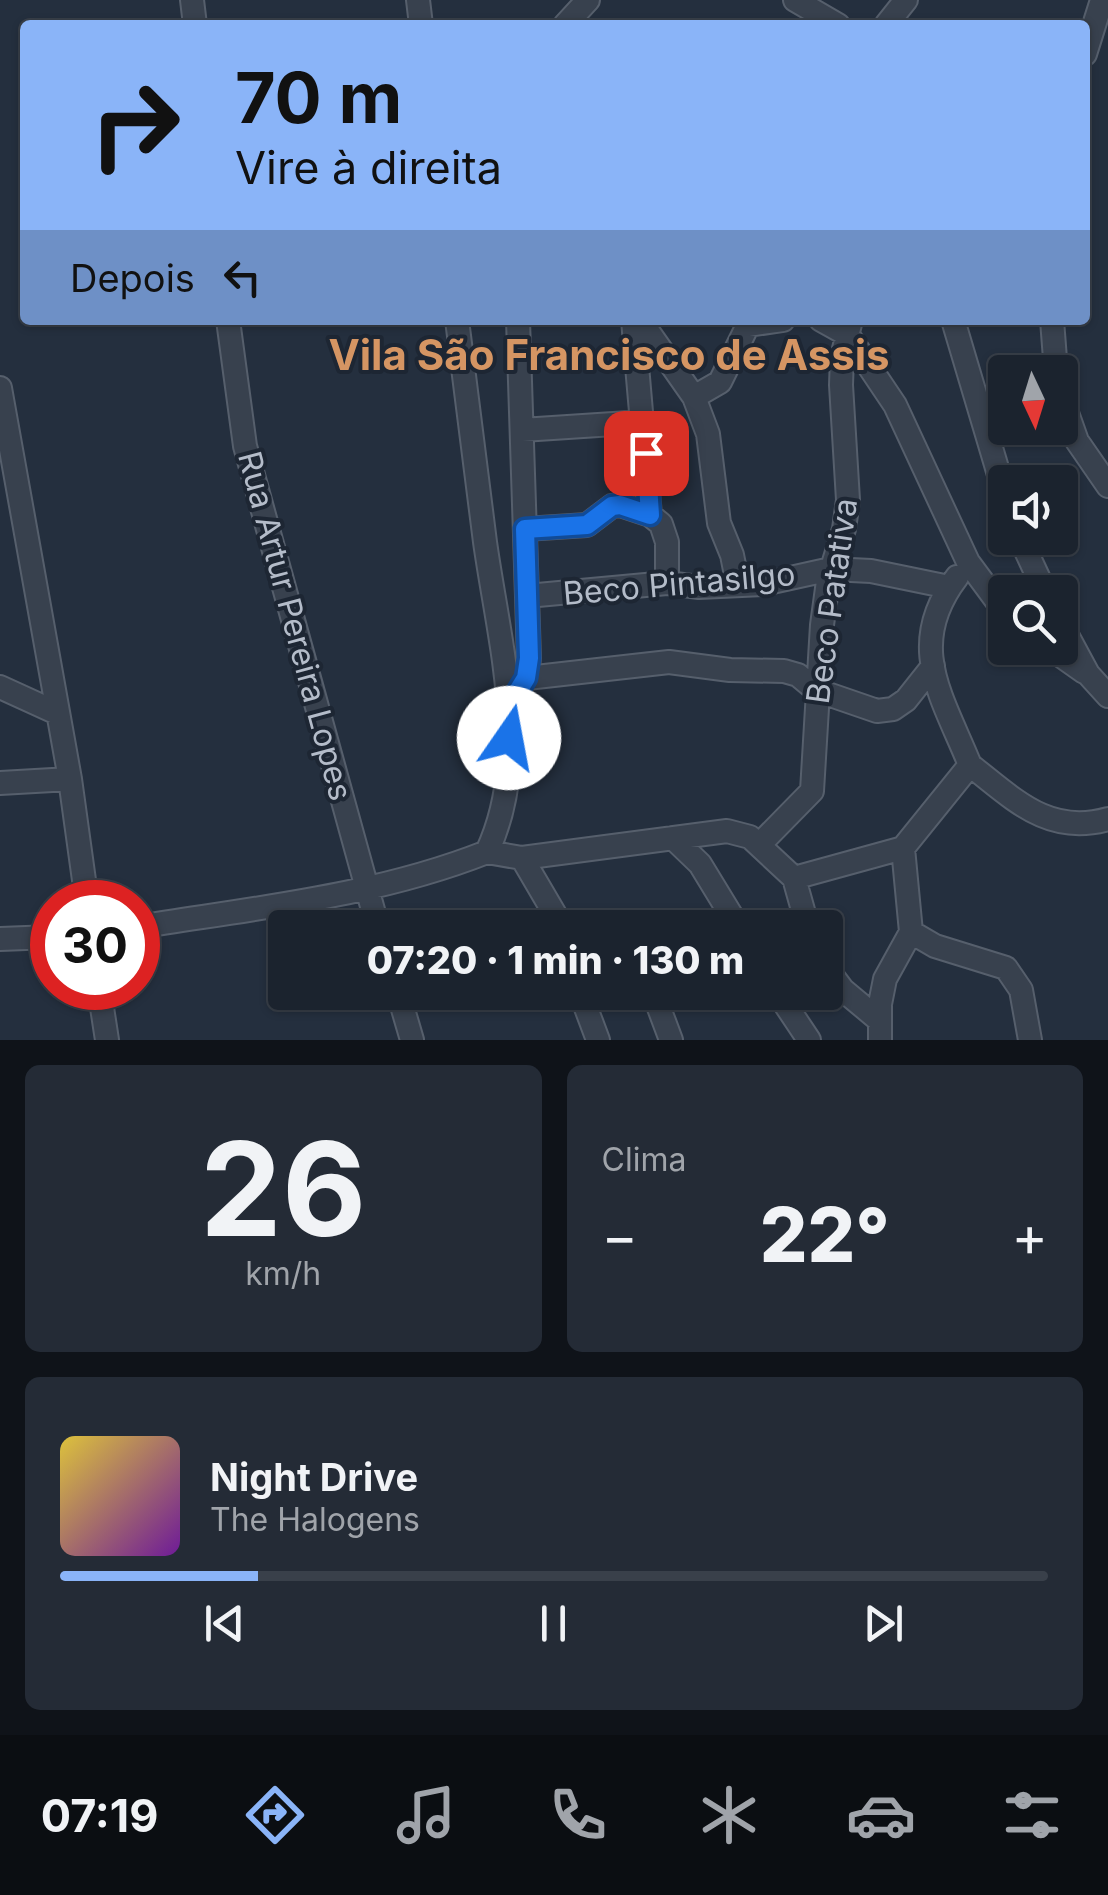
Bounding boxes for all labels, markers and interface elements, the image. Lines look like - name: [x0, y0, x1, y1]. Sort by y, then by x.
- text: 70 m: [235, 55, 402, 140]
- icon: right: [70, 60, 200, 190]
- text: Vire à direita: [235, 140, 502, 195]
- icon: left: [215, 250, 270, 305]
- text: Depois: [70, 255, 195, 301]
- district label: Vila São Francisco de Assis: [328, 329, 890, 380]
- north arrow: [988, 355, 1078, 445]
- map controls: [988, 355, 1078, 665]
- pin: [604, 411, 689, 496]
- icon: arrive: [619, 426, 674, 481]
- street label: Rua Artur Pereira Lopes: [230, 447, 361, 805]
- button: sound: [988, 465, 1078, 555]
- street label: Beco Patativa: [798, 496, 865, 706]
- street label: Beco Pintasilgo: [561, 554, 797, 613]
- button: search: [988, 575, 1078, 665]
- position arrow: [457, 686, 561, 790]
- speed limit sign: 30: [30, 880, 160, 1010]
- text: 07:20 · 1 min · 130 m: [367, 937, 744, 983]
- text: 26: [200, 1110, 366, 1267]
- text: Clima: [602, 1140, 686, 1179]
- text: 22°: [760, 1189, 890, 1280]
- text: −: [602, 1203, 638, 1269]
- text: +: [1012, 1203, 1048, 1269]
- text: km/h: [245, 1254, 321, 1293]
- text: Night Drive: [210, 1454, 418, 1500]
- text: The Halogens: [210, 1500, 420, 1539]
- icon: previous: [197, 1596, 252, 1651]
- icon: pause: [526, 1596, 581, 1651]
- icon: next: [856, 1596, 911, 1651]
- icon: directions: [240, 1780, 310, 1850]
- icon: music: [391, 1780, 461, 1850]
- icon: phone: [543, 1780, 613, 1850]
- icon: climate: [694, 1780, 764, 1850]
- icon: car: [846, 1780, 916, 1850]
- icon: filters: [997, 1780, 1067, 1850]
- text: 07:19: [41, 1788, 159, 1843]

